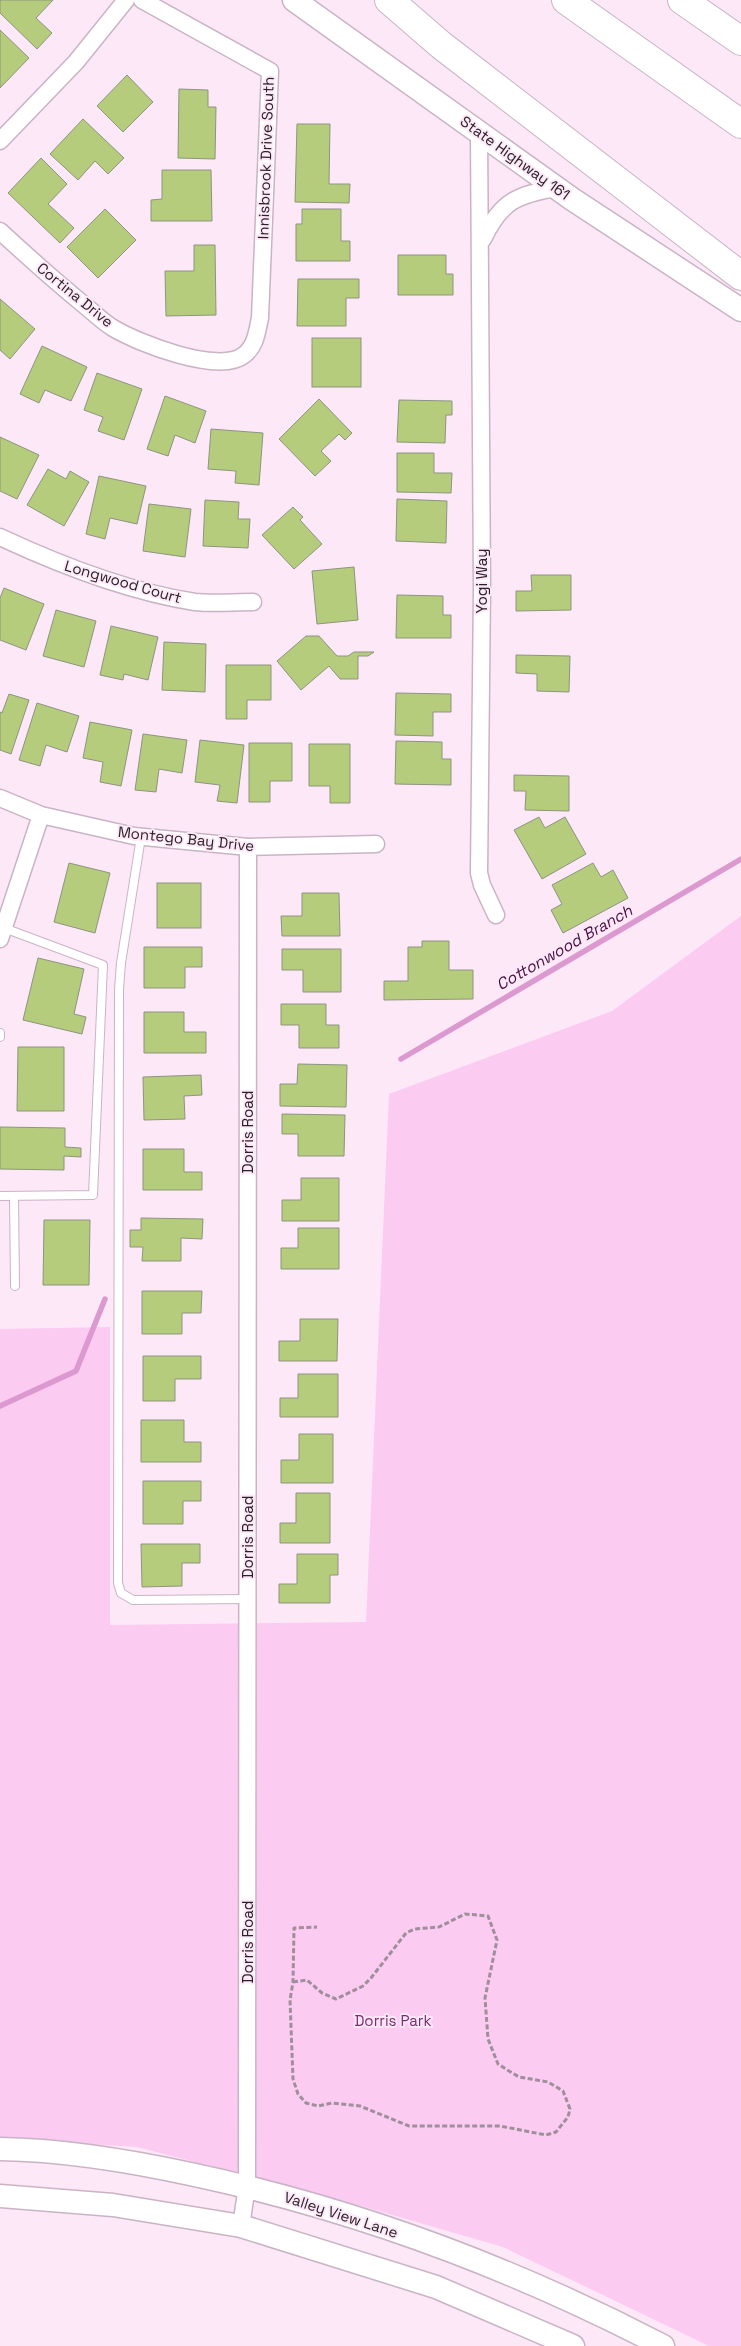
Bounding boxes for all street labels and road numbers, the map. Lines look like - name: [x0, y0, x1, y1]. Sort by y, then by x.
- street label: Innisbrook Drive South: [253, 76, 278, 240]
- street label: State Highway 161: [457, 111, 574, 204]
- street label: Cortina Drive: [33, 258, 117, 331]
- street label: Yogi Way: [472, 549, 491, 613]
- street label: Longwood Court: [62, 556, 184, 607]
- street label: Montego Bay Drive: [117, 822, 255, 855]
- street label: Dorris Road: [238, 1091, 257, 1173]
- street label: Dorris Road: [238, 1496, 257, 1578]
- street label: Dorris Road: [238, 1901, 257, 1983]
- street label: Valley View Lane: [282, 2187, 401, 2242]

